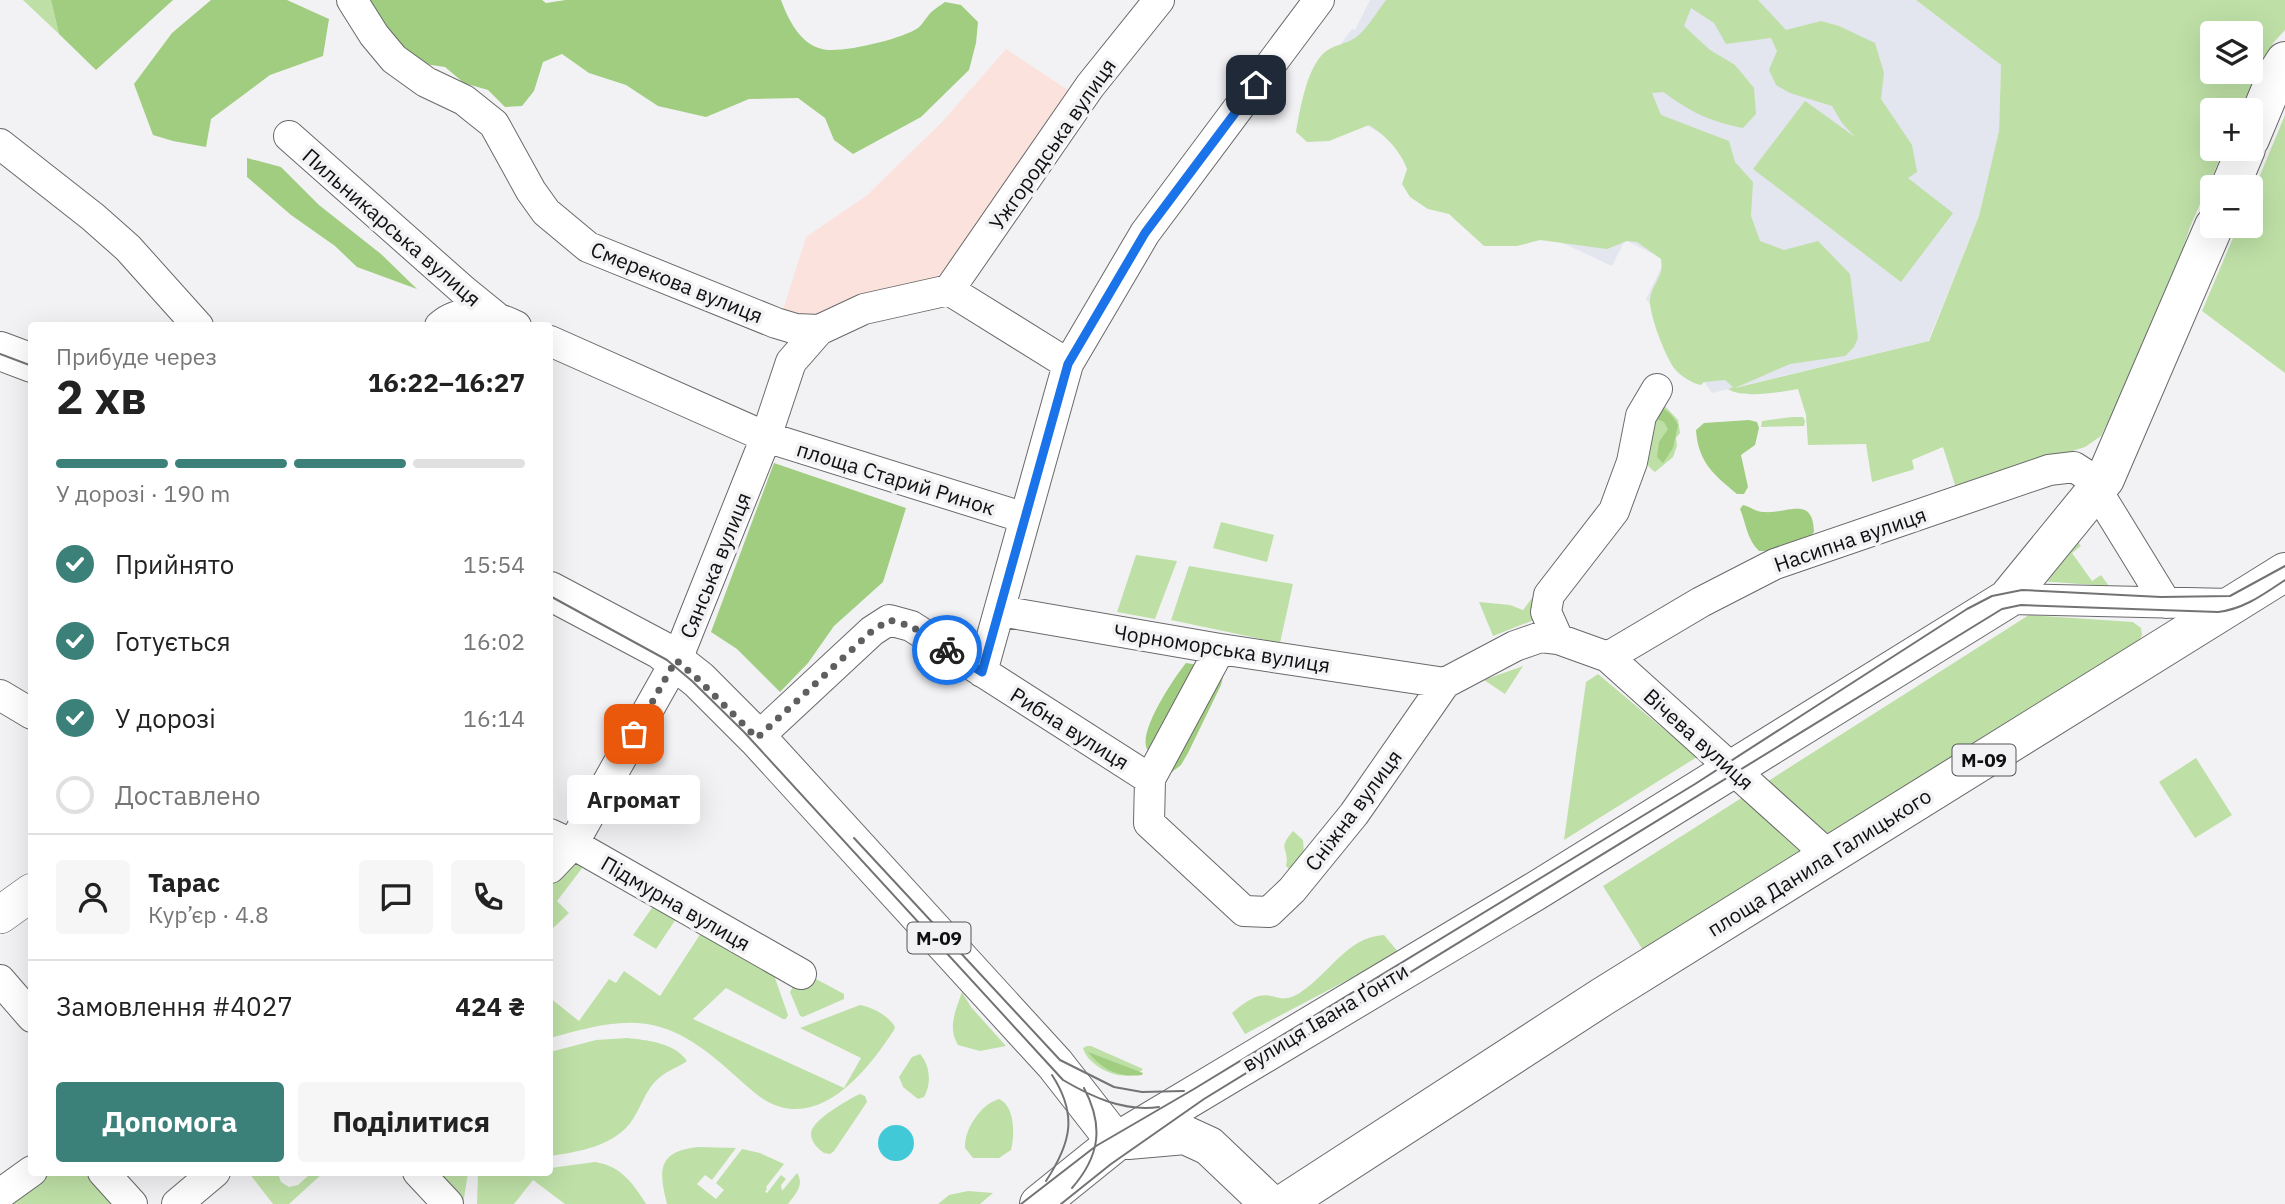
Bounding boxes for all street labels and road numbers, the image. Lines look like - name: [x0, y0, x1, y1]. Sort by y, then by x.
- street label: Ужгородська вулиця: [982, 53, 1122, 235]
- street label: Пильникарська вулиця: [297, 142, 487, 312]
- street label: Смерекова вулиця: [587, 235, 767, 329]
- street label: площа Старий Ринок: [794, 435, 998, 521]
- street label: Сянська вулиця: [673, 488, 757, 642]
- street label: Насипна вулиця: [1770, 500, 1930, 578]
- street label: Чорноморська вулиця: [1112, 617, 1332, 679]
- street label: Рибна вулиця: [1005, 680, 1135, 776]
- street label: Вічева вулиця: [1638, 682, 1760, 796]
- street label: Сніжна вулиця: [1298, 744, 1408, 876]
- road number: М-09: [1952, 744, 2016, 776]
- street label: площа Данила Галицького: [1702, 781, 1936, 943]
- street label: Підмурна вулиця: [596, 849, 756, 957]
- road number: М-09: [908, 922, 970, 954]
- street label: вулиця Івана Ґонти: [1237, 956, 1413, 1078]

